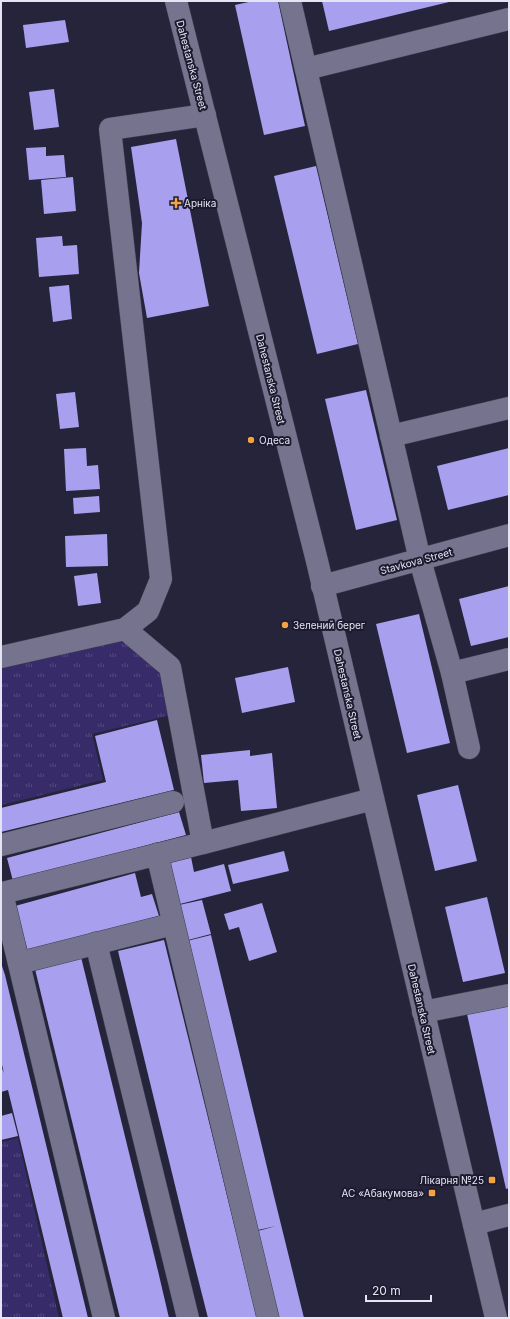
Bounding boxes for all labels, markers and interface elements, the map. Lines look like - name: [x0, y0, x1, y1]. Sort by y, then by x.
- street label: Dahestanska Street: [174, 19, 210, 112]
- place label: Арніка: [184, 197, 216, 209]
- marker: Арніка: [171, 198, 181, 208]
- street label: Dahestanska Street: [254, 333, 288, 426]
- place label: Одеса: [259, 434, 290, 446]
- marker: Одеса: [246, 435, 256, 445]
- street label: Stavkova Street: [379, 545, 454, 576]
- place label: Зелений берег: [293, 619, 366, 631]
- marker: Зелений берег: [280, 620, 290, 630]
- street label: Dahestanska Street: [332, 648, 364, 741]
- street label: Dahestanska Street: [406, 963, 438, 1056]
- place label: Лікарня №25: [420, 1174, 484, 1186]
- marker: Лікарня №25: [487, 1175, 497, 1185]
- place label: АС «Абакумова»: [342, 1187, 424, 1199]
- marker: АС «Абакумова»: [427, 1188, 437, 1198]
- scale bar: [366, 1277, 431, 1303]
- text: 20 m: [372, 1283, 401, 1298]

